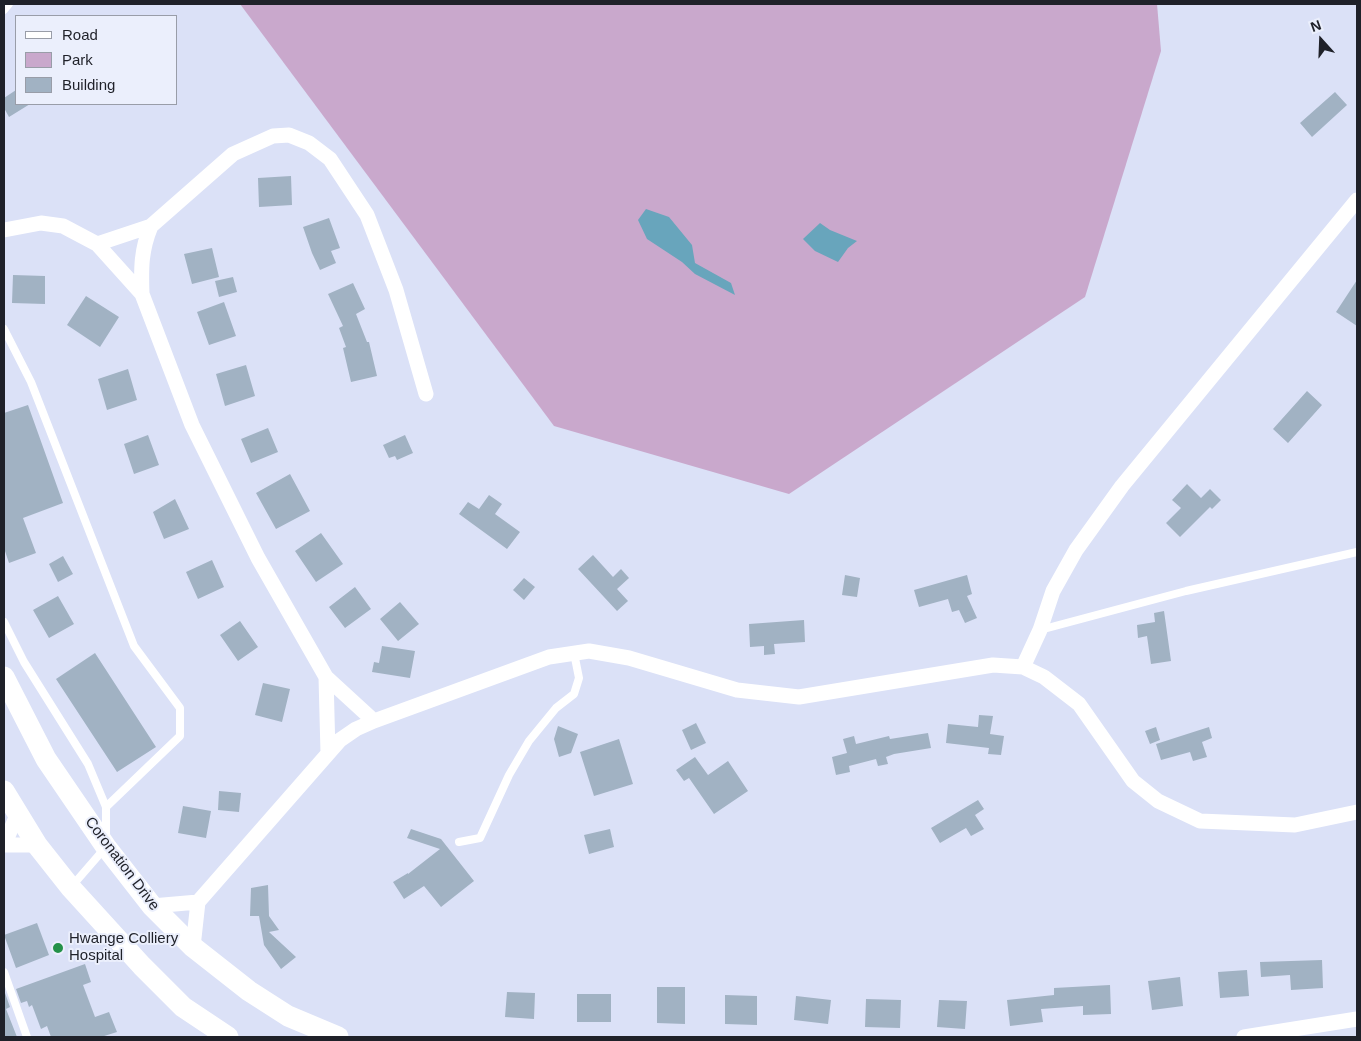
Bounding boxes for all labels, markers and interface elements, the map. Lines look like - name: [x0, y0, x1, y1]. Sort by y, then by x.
- legend: [15, 15, 178, 105]
- north arrow: [1296, 15, 1346, 65]
- text: N: [1308, 17, 1323, 35]
- text: Road: [62, 26, 98, 43]
- text: Park: [62, 51, 93, 68]
- text: Building: [62, 76, 115, 93]
- street label: Coronation Drive: [81, 814, 163, 914]
- place label: Hwange Colliery Hospital: [69, 930, 178, 965]
- marker: Hwange Colliery Hospital: [51, 941, 65, 955]

